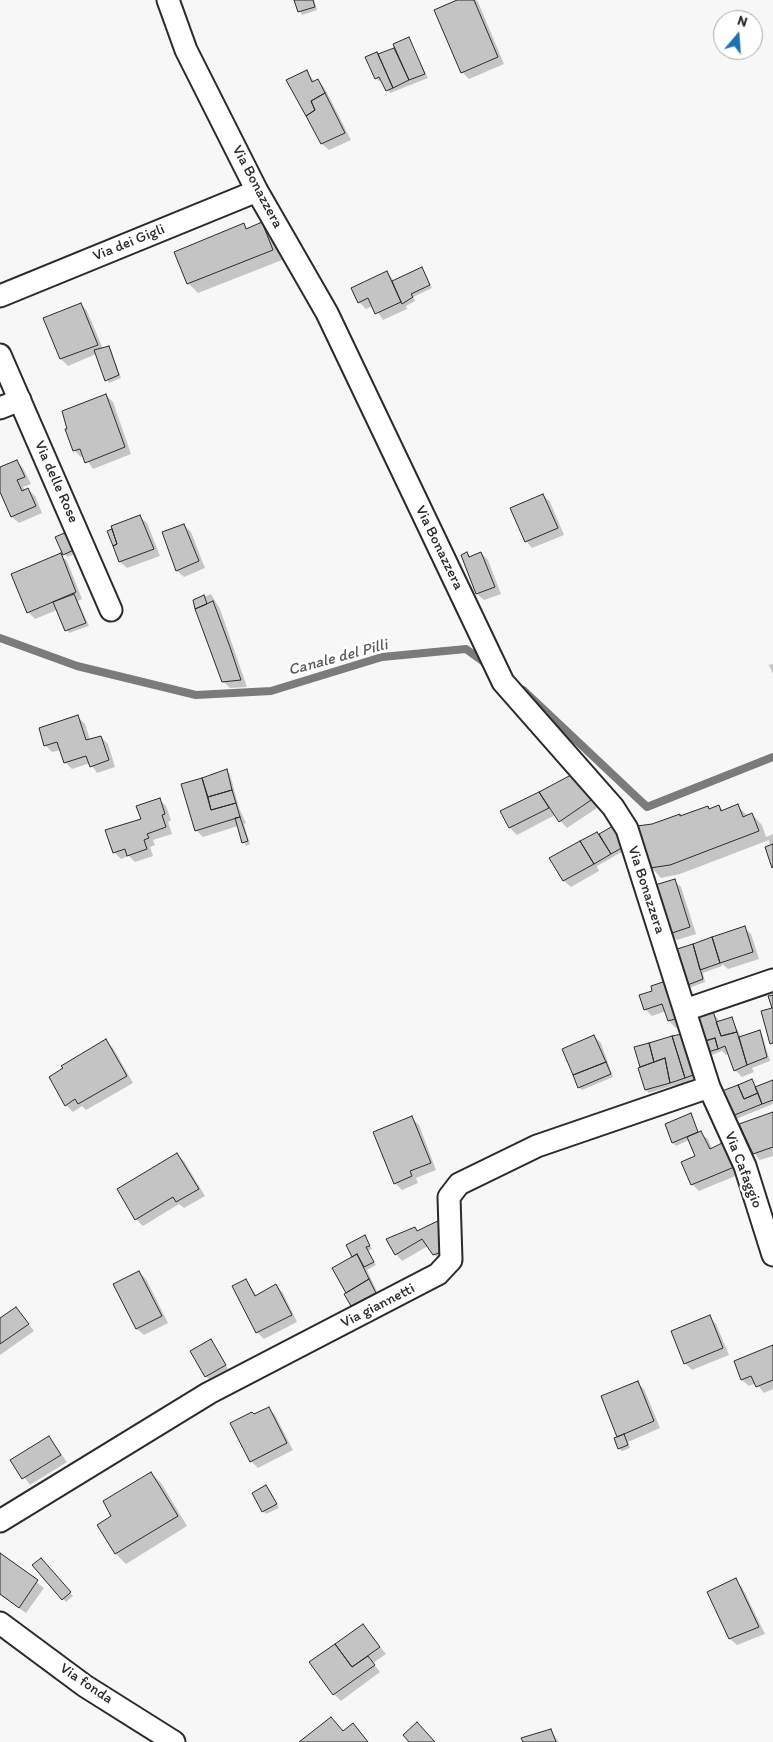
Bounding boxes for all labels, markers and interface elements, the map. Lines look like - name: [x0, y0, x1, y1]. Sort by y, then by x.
- north arrow: [713, 10, 763, 60]
- text: N: [735, 12, 750, 31]
- street label: Via Bonazzera: [228, 142, 286, 232]
- street label: Via dei Gigli: [90, 220, 168, 266]
- street label: Via delle Rose: [30, 438, 82, 526]
- street label: Via Bonazzera: [411, 503, 467, 593]
- water label: Canale del Pilli: [286, 635, 390, 681]
- street label: Via Bonazzera: [623, 844, 669, 936]
- street label: Via Cafaggio: [720, 1129, 766, 1211]
- street label: Via giannetti: [338, 1280, 418, 1332]
- street label: Via fonda: [56, 1660, 116, 1708]

